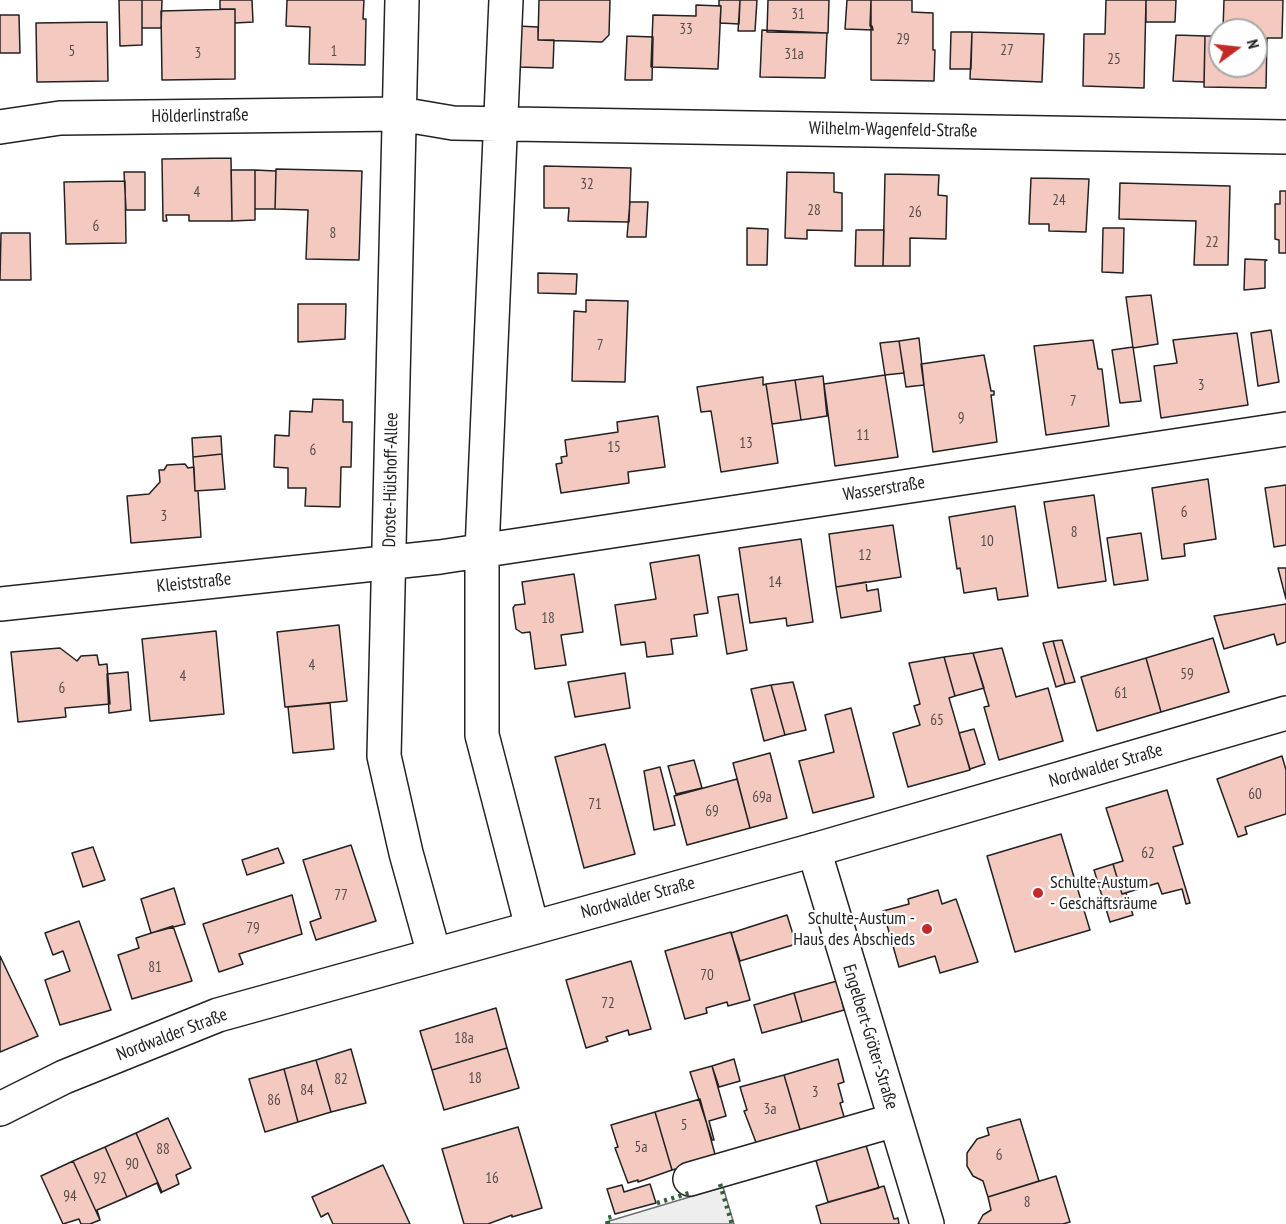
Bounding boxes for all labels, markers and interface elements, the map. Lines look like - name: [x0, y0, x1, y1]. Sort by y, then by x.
- house number: 31: [791, 6, 805, 24]
- north arrow: [1208, 18, 1268, 78]
- house number: 33: [679, 21, 693, 39]
- house number: 29: [896, 31, 910, 49]
- text: N: [1243, 37, 1264, 51]
- house number: 27: [1000, 42, 1014, 60]
- house number: 5: [69, 43, 75, 61]
- house number: 1: [331, 43, 337, 61]
- house number: 3: [195, 45, 201, 63]
- house number: 31a: [784, 46, 804, 64]
- house number: 25: [1107, 51, 1121, 69]
- street label: Hölderlinstraße: [151, 104, 249, 128]
- street label: Wilhelm-Wagenfeld-Straße: [809, 118, 977, 142]
- house number: 32: [580, 176, 594, 194]
- house number: 4: [194, 184, 200, 202]
- house number: 24: [1052, 192, 1066, 210]
- house number: 28: [807, 202, 821, 220]
- house number: 26: [908, 204, 922, 222]
- house number: 6: [93, 218, 99, 236]
- house number: 8: [330, 225, 336, 243]
- house number: 22: [1205, 234, 1219, 252]
- house number: 7: [597, 337, 603, 355]
- house number: 3: [1198, 377, 1204, 395]
- house number: 7: [1070, 393, 1076, 411]
- house number: 9: [958, 410, 964, 428]
- street label: Droste-Hülshoff-Allee: [379, 412, 403, 548]
- house number: 11: [856, 427, 870, 445]
- house number: 13: [739, 435, 753, 453]
- house number: 15: [607, 439, 621, 457]
- house number: 6: [310, 442, 316, 460]
- street label: Wasserstraße: [842, 472, 926, 506]
- house number: 6: [1181, 504, 1187, 522]
- house number: 3: [161, 508, 167, 526]
- house number: 8: [1071, 524, 1077, 542]
- house number: 10: [980, 533, 994, 551]
- house number: 12: [858, 547, 872, 565]
- street label: Kleiststraße: [156, 568, 232, 598]
- house number: 14: [768, 574, 782, 592]
- house number: 18: [541, 610, 555, 628]
- house number: 4: [309, 657, 315, 675]
- house number: 59: [1180, 666, 1194, 684]
- house number: 4: [180, 668, 186, 686]
- house number: 6: [59, 680, 65, 698]
- house number: 61: [1114, 685, 1128, 703]
- house number: 65: [930, 712, 944, 730]
- street label: Nordwalder Straße: [1047, 739, 1165, 793]
- house number: 60: [1248, 786, 1262, 804]
- house number: 69a: [752, 789, 772, 807]
- house number: 71: [588, 796, 602, 814]
- house number: 69: [705, 803, 719, 821]
- house number: 62: [1141, 845, 1155, 863]
- street label: Nordwalder Straße: [579, 872, 697, 924]
- place label: Schulte-Austum - Geschäftsräume: [1050, 872, 1157, 914]
- marker: Schulte-Austum - Geschäftsräume: [1031, 886, 1045, 900]
- house number: 77: [334, 887, 348, 905]
- place label: Schulte-Austum - Haus des Abschieds: [793, 908, 915, 950]
- house number: 79: [246, 920, 260, 938]
- marker: Schulte-Austum - Haus des Abschieds: [920, 922, 934, 936]
- house number: 81: [148, 959, 162, 977]
- street label: Engelbert-Gröter-Straße: [838, 962, 902, 1112]
- house number: 70: [700, 967, 714, 985]
- house number: 72: [601, 995, 615, 1013]
- street label: Nordwalder Straße: [113, 1004, 231, 1066]
- house number: 18a: [454, 1030, 474, 1048]
- house number: 18: [468, 1070, 482, 1088]
- house number: 82: [334, 1071, 348, 1089]
- house number: 84: [300, 1082, 314, 1100]
- house number: 3: [812, 1084, 818, 1102]
- house number: 86: [267, 1092, 281, 1110]
- house number: 3a: [764, 1101, 776, 1119]
- house number: 5: [681, 1117, 687, 1135]
- house number: 5a: [635, 1139, 647, 1157]
- house number: 88: [156, 1141, 170, 1159]
- house number: 6: [996, 1147, 1002, 1165]
- house number: 90: [125, 1156, 139, 1174]
- house number: 92: [93, 1170, 107, 1188]
- house number: 16: [485, 1170, 499, 1188]
- house number: 94: [63, 1188, 77, 1206]
- house number: 8: [1024, 1194, 1030, 1212]

